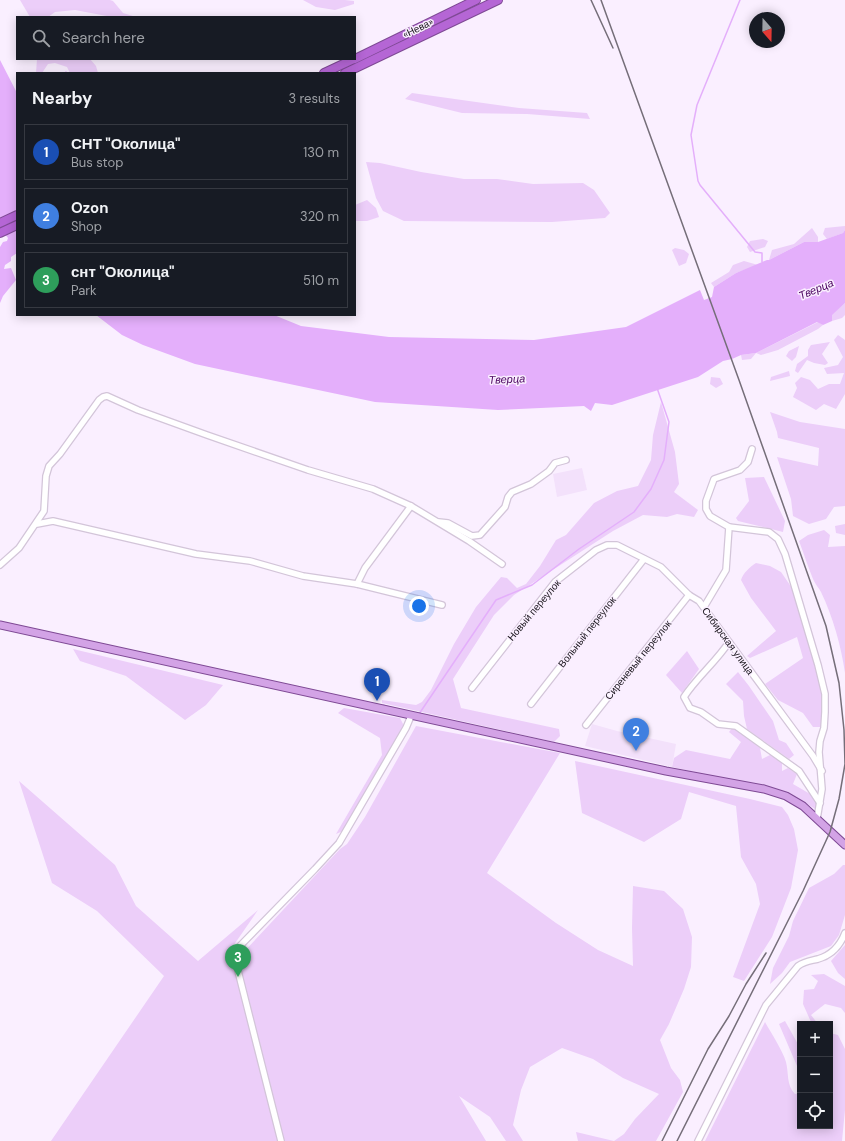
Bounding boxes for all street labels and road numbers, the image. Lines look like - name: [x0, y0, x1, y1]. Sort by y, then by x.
- street label: «Нева»: [401, 15, 436, 41]
- street label: Новый переулок: [505, 576, 564, 643]
- street label: Вольный переулок: [555, 593, 619, 670]
- street label: Сибирская улица: [699, 605, 757, 678]
- street label: Сиреневый переулок: [602, 617, 674, 702]

